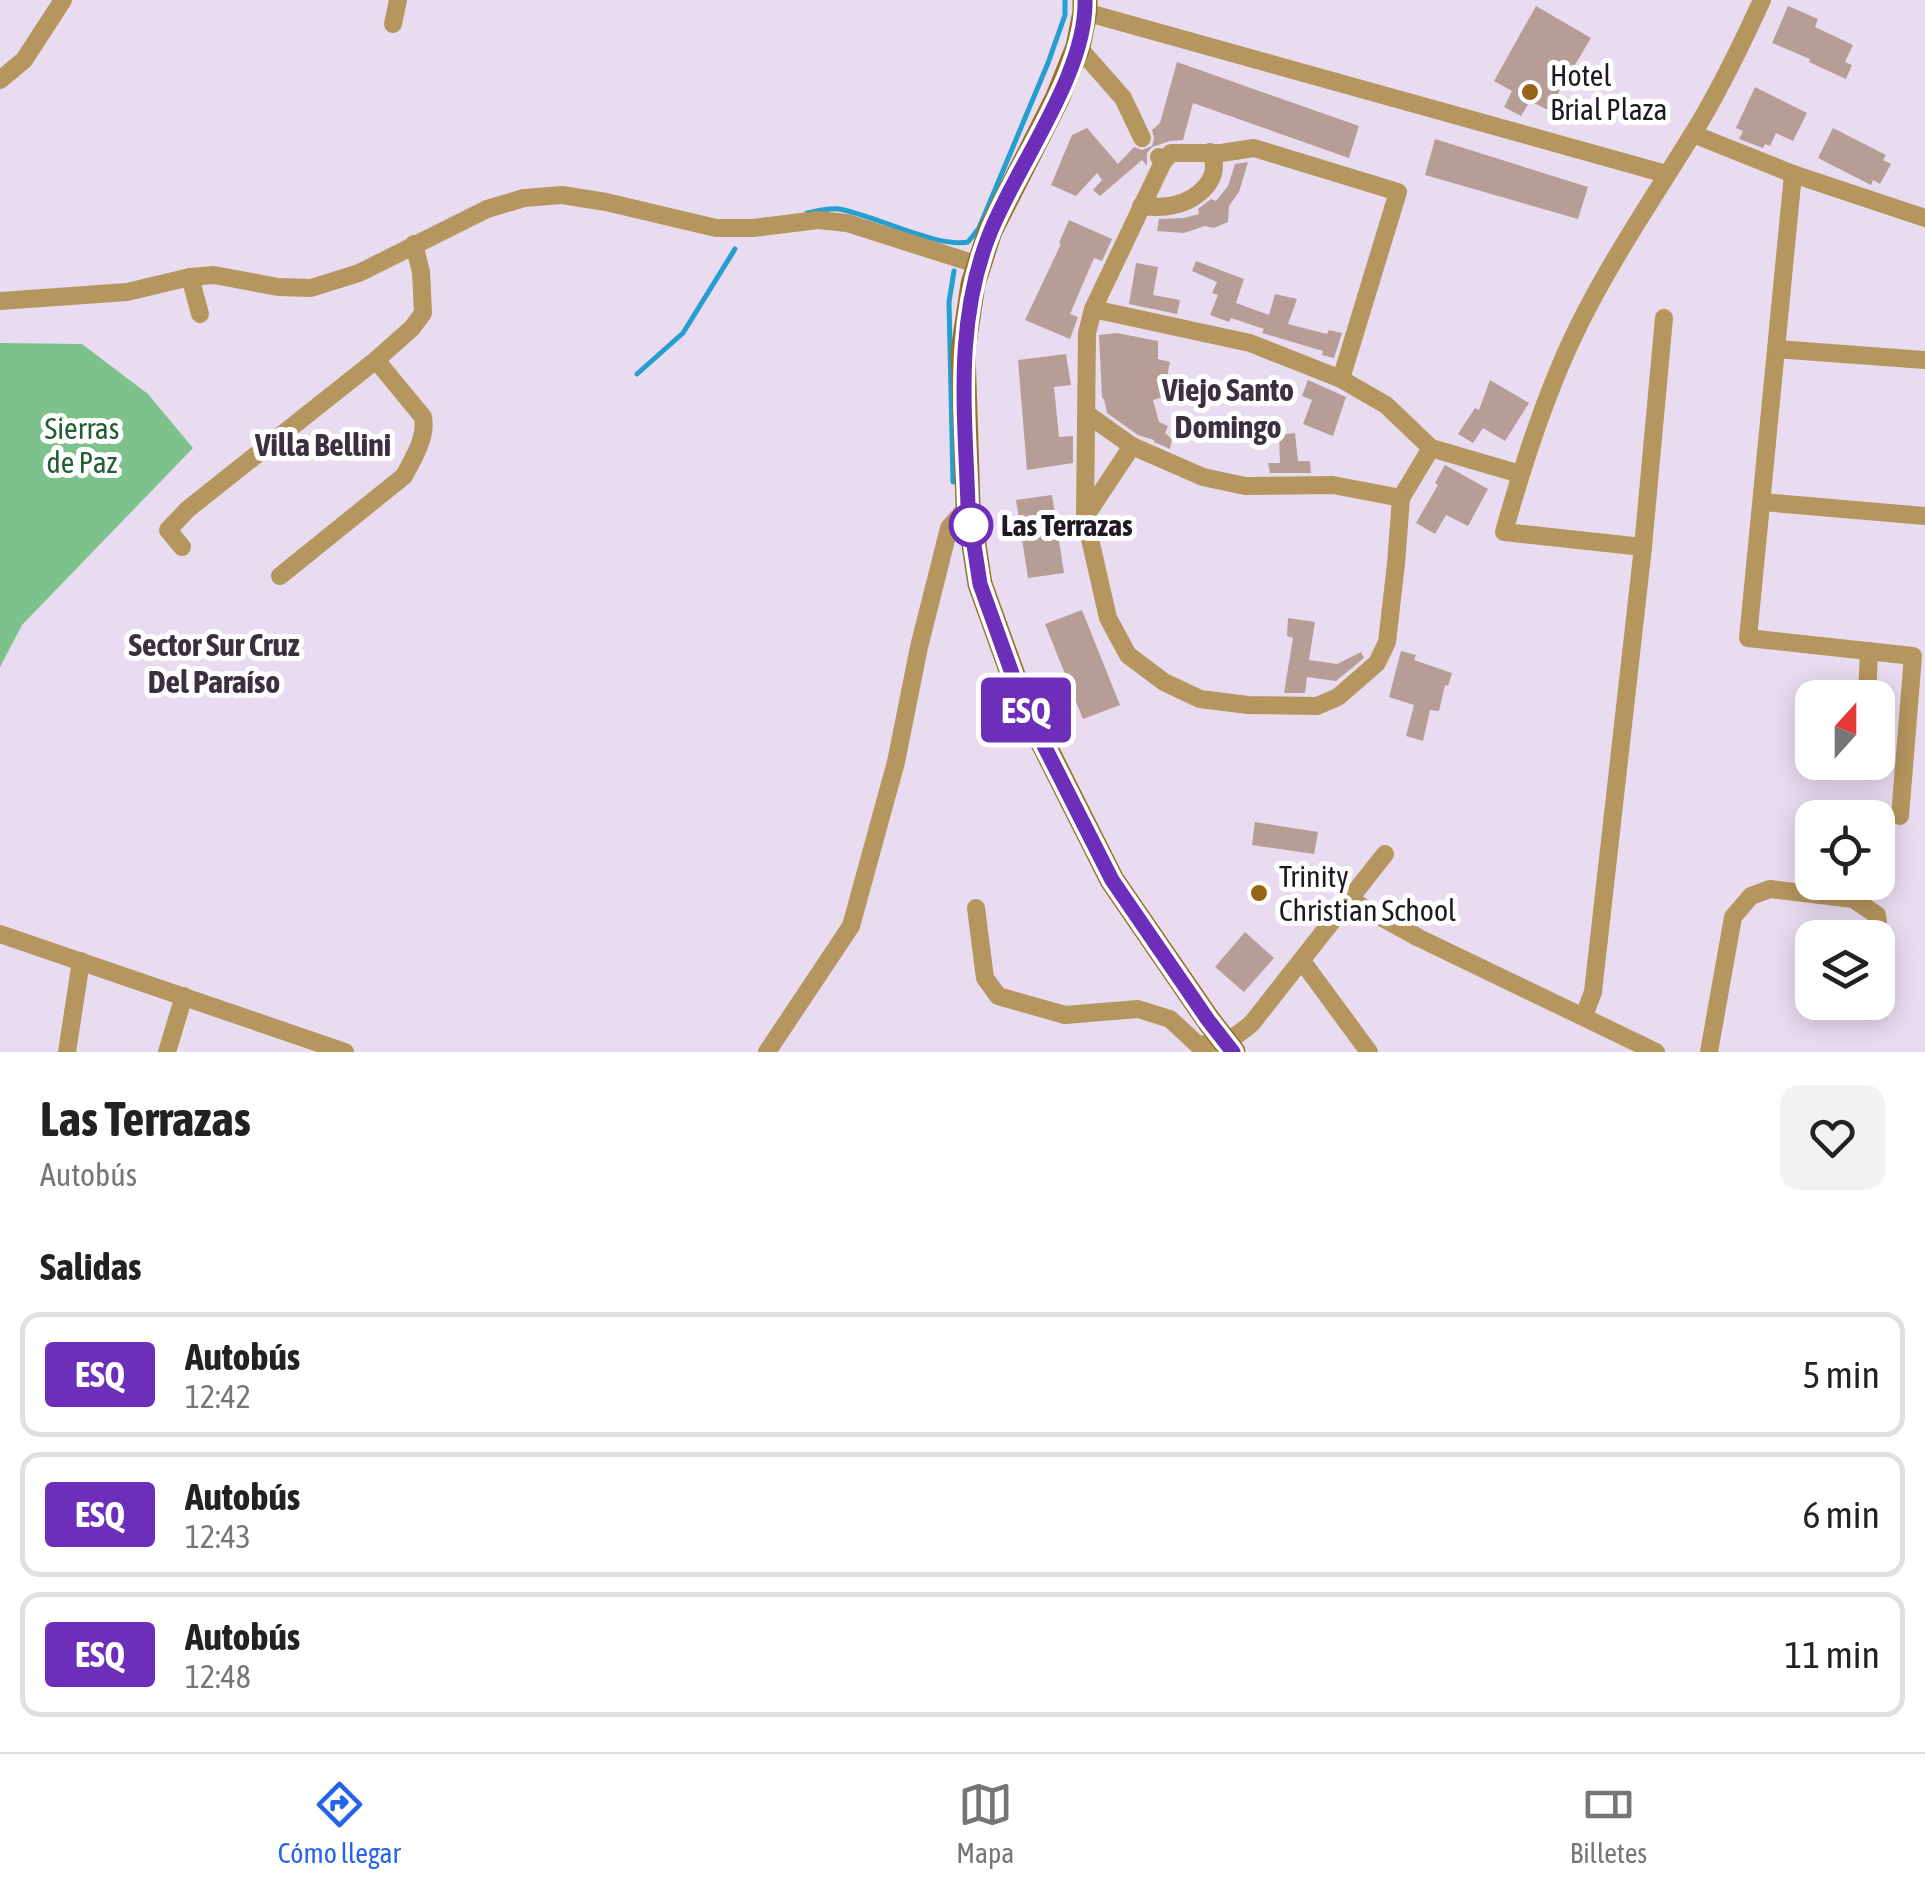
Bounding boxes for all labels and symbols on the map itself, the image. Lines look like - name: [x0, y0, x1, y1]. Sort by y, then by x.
- place label: Hotel Brial Plaza: [1550, 58, 1667, 126]
- marker: Hotel Brial Plaza: [1519, 81, 1541, 103]
- district label: Viejo Santo Domingo: [1161, 371, 1294, 445]
- park label: Sierras de Paz: [45, 411, 119, 479]
- district label: Villa Bellini: [254, 426, 391, 463]
- marker: Las Terrazas: [950, 504, 992, 546]
- place label: Las Terrazas: [1001, 508, 1133, 542]
- district label: Sector Sur Cruz Del Paraíso: [129, 626, 300, 700]
- line badge: ESQ: [968, 678, 1084, 742]
- north arrow: [1795, 680, 1895, 780]
- place label: Trinity Christian School: [1279, 859, 1456, 927]
- marker: Trinity Christian School: [1248, 882, 1270, 904]

